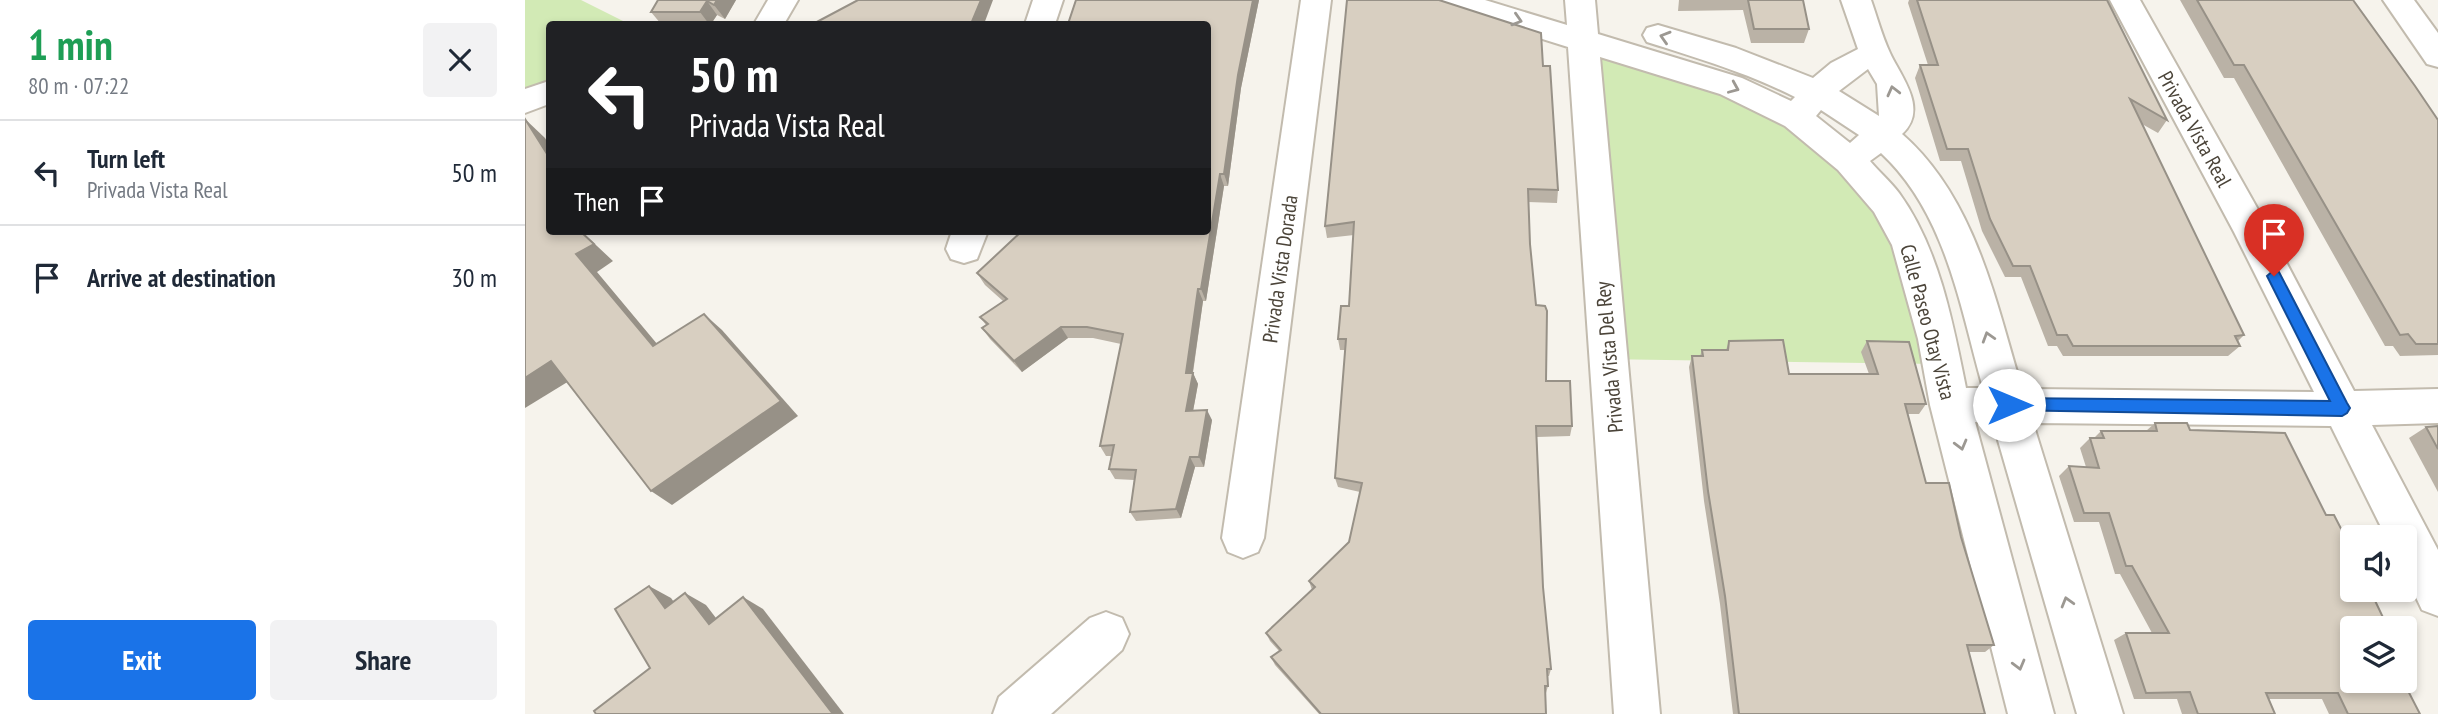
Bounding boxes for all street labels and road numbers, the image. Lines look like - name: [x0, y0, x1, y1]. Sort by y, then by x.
- street label: Privada Vista Real: [2152, 66, 2238, 192]
- street label: Privada Vista Dorada: [1256, 193, 1304, 345]
- street label: Calle Paseo Otay Vista: [1894, 241, 1962, 403]
- street label: Privada Vista Del Rey: [1589, 280, 1629, 434]

